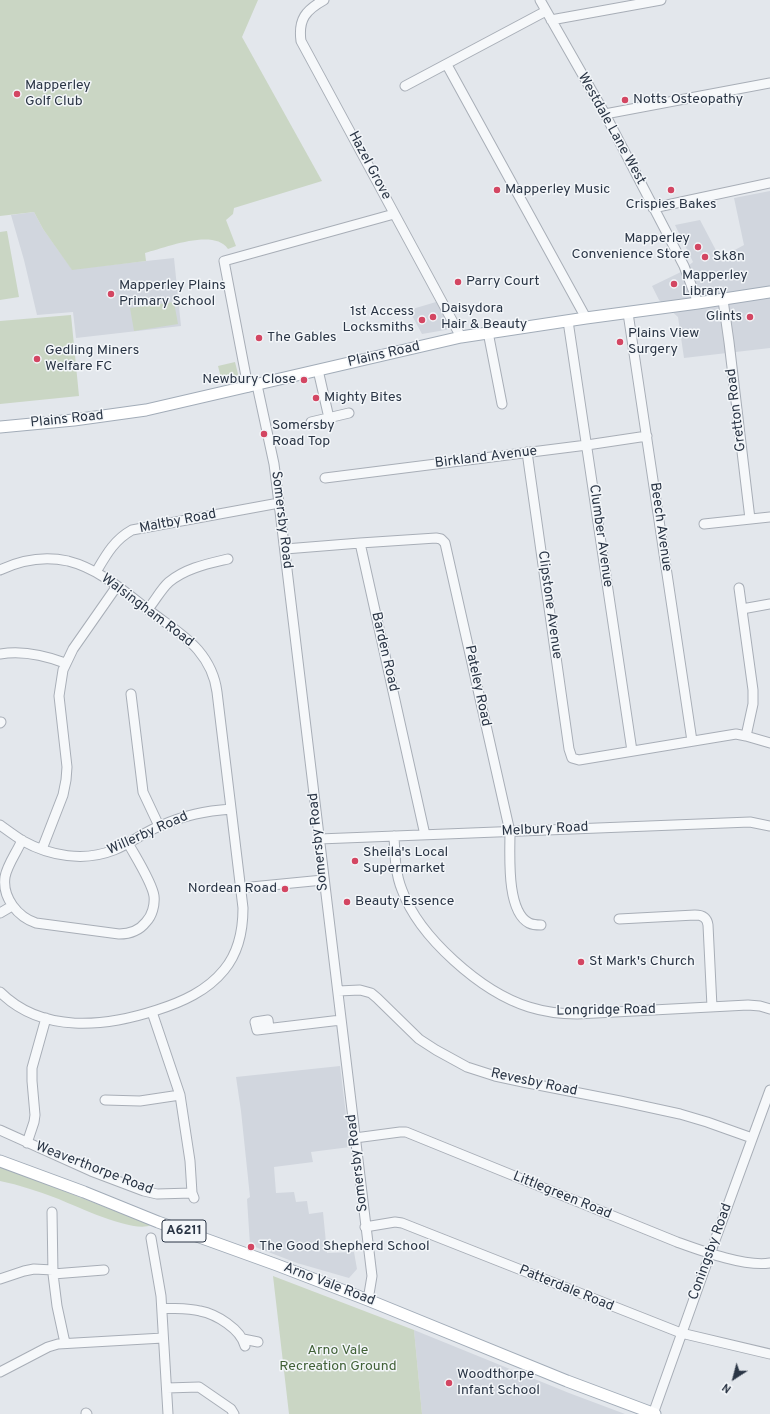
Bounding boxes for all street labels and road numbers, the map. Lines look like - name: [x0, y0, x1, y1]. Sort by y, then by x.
- street label: Westdale Lane West: [573, 70, 649, 188]
- street label: Hazel Grove: [344, 129, 394, 203]
- street label: Plains Road: [346, 339, 422, 371]
- street label: Gretton Road: [724, 367, 750, 453]
- street label: Plains Road: [30, 408, 104, 432]
- street label: Birkland Avenue: [434, 443, 538, 473]
- street label: Somersby Road: [267, 470, 295, 570]
- street label: Beech Avenue: [645, 481, 675, 573]
- street label: Clumber Avenue: [584, 483, 616, 589]
- street label: Maltby Road: [138, 506, 218, 538]
- street label: Clipstone Avenue: [533, 550, 565, 660]
- street label: Walsingham Road: [97, 571, 197, 651]
- street label: Barden Road: [367, 611, 401, 693]
- street label: Pateley Road: [460, 644, 494, 728]
- street label: Somersby Road: [306, 792, 332, 892]
- street label: Willerby Road: [105, 809, 191, 859]
- street label: Melbury Road: [501, 819, 589, 841]
- street label: Longridge Road: [556, 1002, 656, 1020]
- street label: Revesby Road: [489, 1066, 579, 1100]
- street label: Somersby Road: [344, 1113, 372, 1213]
- street label: Weaverthorpe Road: [33, 1139, 155, 1199]
- street label: Littlegreen Road: [510, 1169, 614, 1223]
- street label: Coningsby Road: [686, 1201, 736, 1303]
- road number: A6211: [162, 1220, 206, 1242]
- street label: Arno Vale Road: [281, 1260, 377, 1310]
- street label: Patterdale Road: [516, 1262, 616, 1316]

